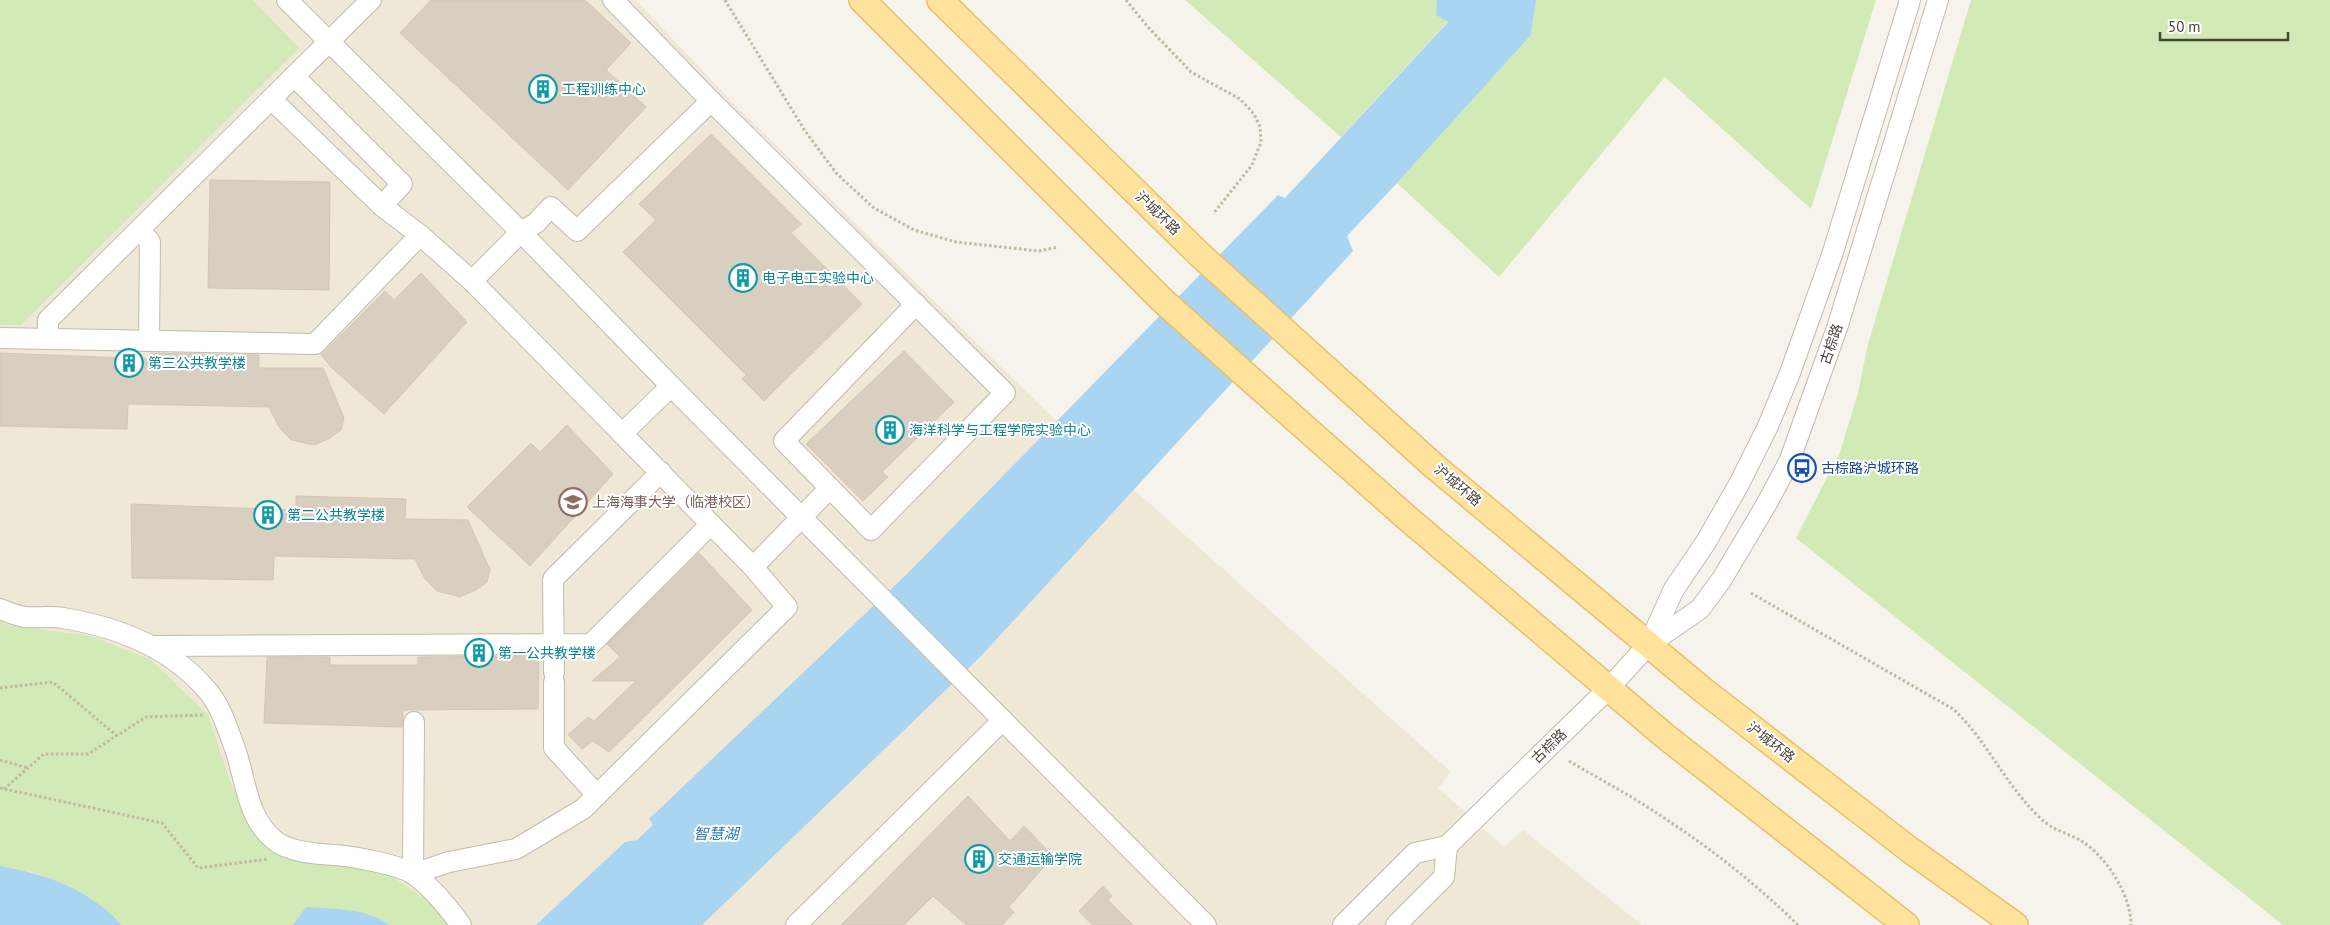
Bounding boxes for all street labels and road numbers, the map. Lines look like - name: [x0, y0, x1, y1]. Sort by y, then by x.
- street label: 沪城环路: [1132, 187, 1184, 239]
- street label: 古棕路: [1816, 321, 1846, 367]
- street label: 沪城环路: [1431, 460, 1485, 510]
- street label: 沪城环路: [1743, 718, 1799, 766]
- street label: 古棕路: [1528, 725, 1570, 767]

